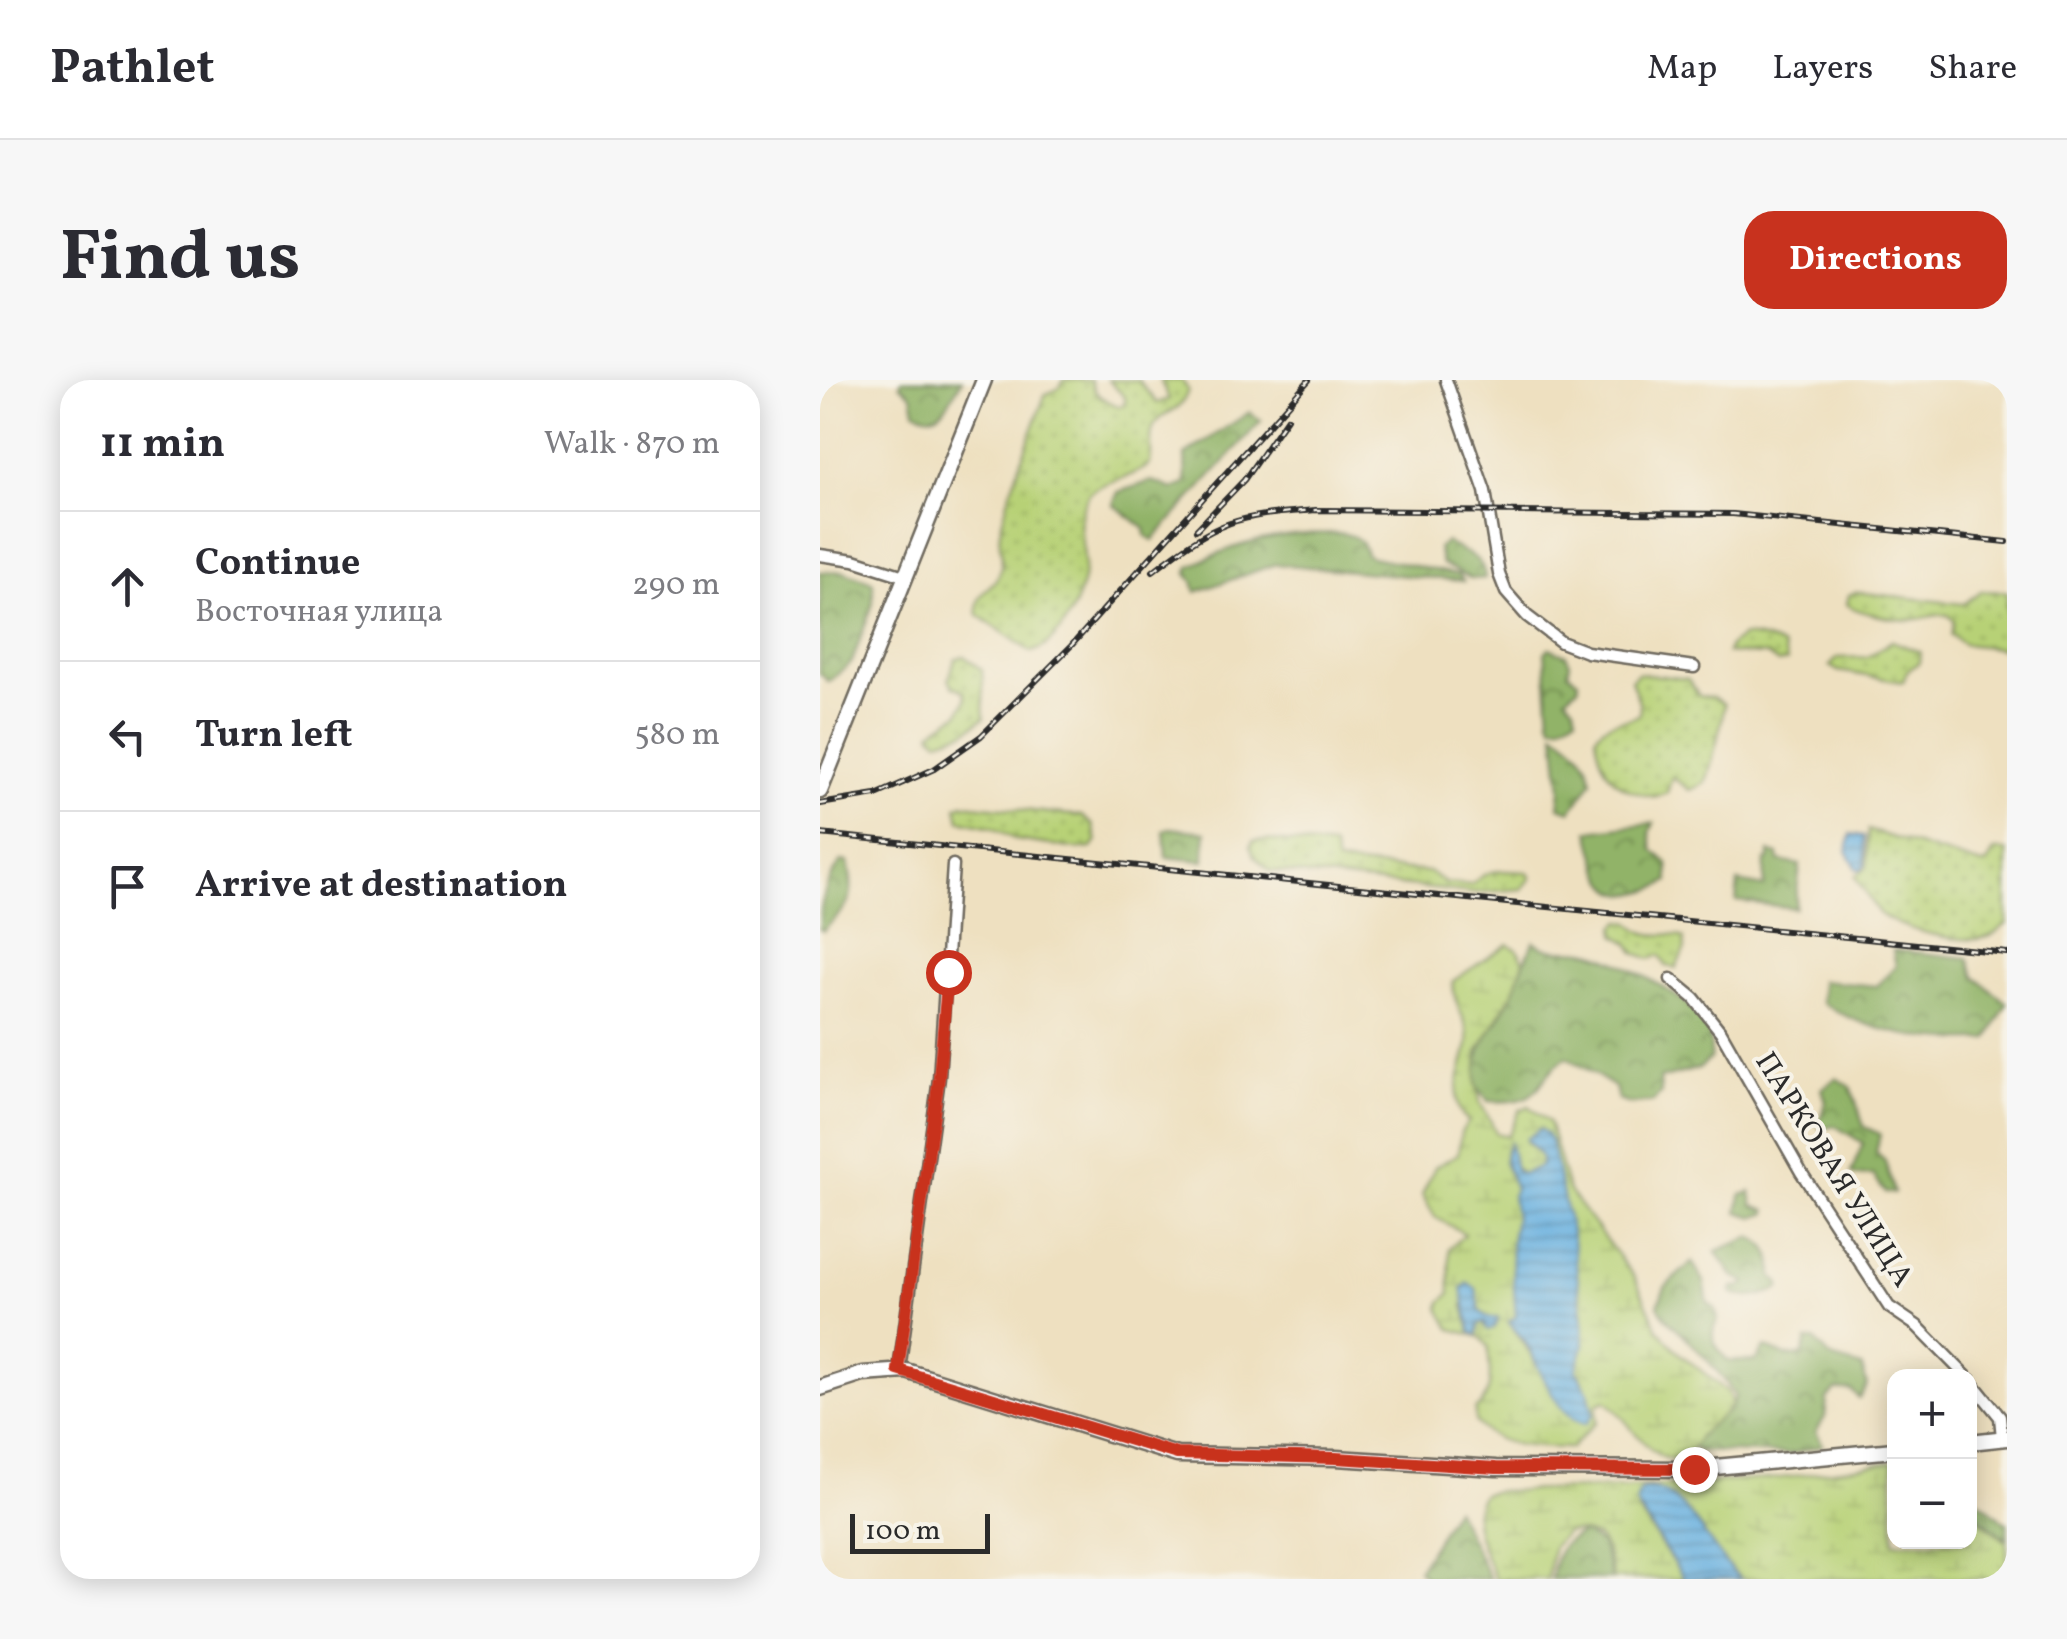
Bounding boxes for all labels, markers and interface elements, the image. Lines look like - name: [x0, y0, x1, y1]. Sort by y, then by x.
- text: Pathlet: [50, 36, 215, 103]
- text: Map: [1647, 45, 1717, 93]
- text: Layers: [1772, 45, 1873, 93]
- text: Share: [1928, 45, 2017, 93]
- text: Find us: [60, 211, 300, 309]
- button: Directions: [1744, 211, 2007, 309]
- text: 11 min: [100, 416, 225, 475]
- text: Walk · 870 m: [544, 423, 720, 467]
- text: Continue: [195, 538, 360, 591]
- icon: ahead: [100, 559, 155, 614]
- text: 290 m: [632, 564, 720, 608]
- text: Восточная улица: [195, 591, 443, 635]
- icon: left: [100, 709, 155, 764]
- text: Turn left: [195, 710, 352, 763]
- text: 580 m: [634, 714, 720, 758]
- icon: arrive: [100, 859, 155, 914]
- text: Arrive at destination: [195, 860, 568, 913]
- route start: [926, 950, 972, 996]
- street label: ПАРКОВАЯ УЛИЦА: [1744, 1044, 1923, 1296]
- map controls: [1887, 1369, 1977, 1549]
- button: +: [1887, 1369, 1977, 1459]
- route end: [1672, 1447, 1718, 1493]
- button: −: [1887, 1459, 1977, 1549]
- scale bar: [850, 1509, 990, 1554]
- text: 100 m: [865, 1512, 940, 1551]

